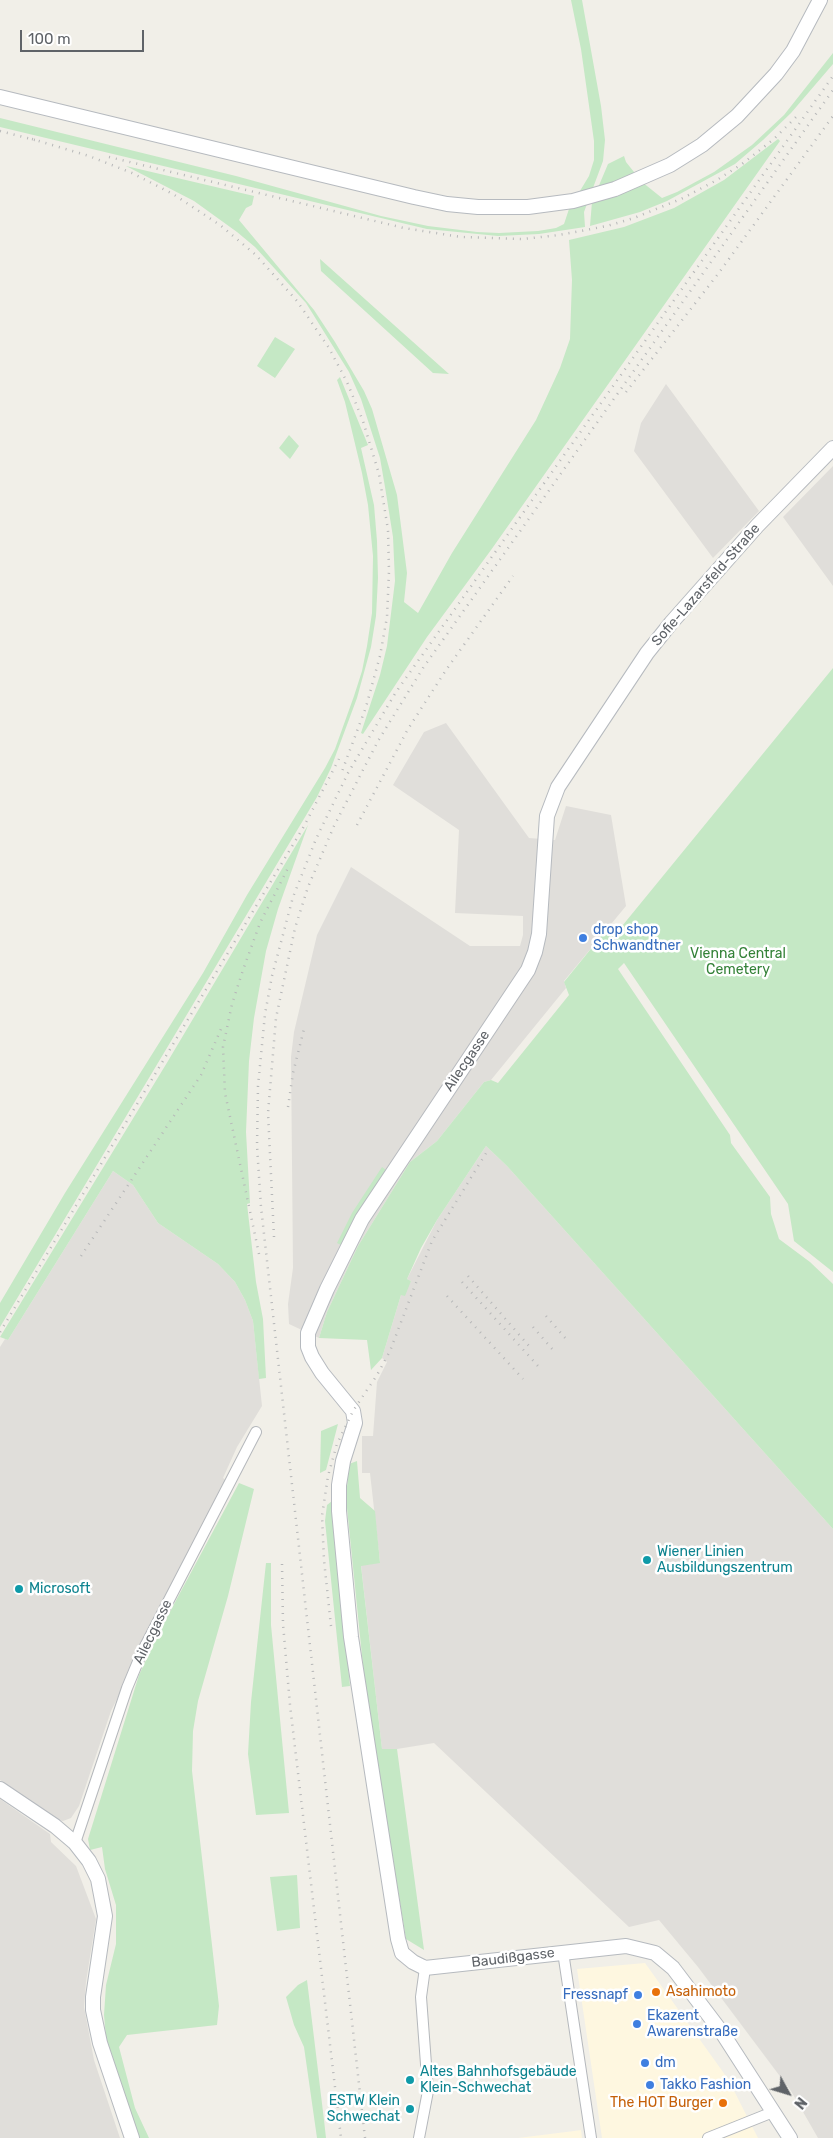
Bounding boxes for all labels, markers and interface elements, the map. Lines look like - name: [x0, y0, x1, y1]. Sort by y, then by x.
- scale bar: [22, 20, 146, 52]
- text: 100 m: [28, 30, 70, 48]
- street label: Sofie-Lazarsfeld-Straße: [648, 520, 764, 650]
- place label: drop shop Schwandtner: [593, 922, 681, 954]
- marker: drop shop Schwandtner: [577, 932, 589, 944]
- park label: Vienna Central Cemetery: [690, 946, 786, 979]
- street label: Ailecgasse: [440, 1027, 494, 1095]
- place label: Wiener Linien Ausbildungszentrum: [657, 1544, 793, 1576]
- marker: Wiener Linien Ausbildungszentrum: [641, 1554, 653, 1566]
- place label: Microsoft: [29, 1581, 90, 1597]
- marker: Microsoft: [13, 1583, 25, 1595]
- street label: Ailecgasse: [130, 1597, 176, 1667]
- street label: Baudißgasse: [470, 1945, 556, 1971]
- place label: Asahimoto: [666, 1984, 736, 2000]
- marker: Asahimoto: [650, 1986, 662, 1998]
- place label: Fressnapf: [563, 1987, 628, 2003]
- marker: Fressnapf: [632, 1989, 644, 2001]
- place label: Ekazent Awarenstraße: [647, 2008, 738, 2040]
- marker: Ekazent Awarenstraße: [631, 2018, 643, 2030]
- place label: dm: [655, 2055, 676, 2071]
- marker: dm: [639, 2057, 651, 2069]
- place label: Altes Bahnhofsgebäude Klein-Schwechat: [420, 2064, 577, 2096]
- north arrow: [763, 2068, 813, 2118]
- marker: Altes Bahnhofsgebäude Klein-Schwechat: [404, 2074, 416, 2086]
- place label: Takko Fashion: [660, 2077, 751, 2093]
- marker: Takko Fashion: [644, 2079, 656, 2091]
- place label: ESTW Klein Schwechat: [327, 2093, 400, 2126]
- text: N: [790, 2093, 810, 2112]
- place label: The HOT Burger: [610, 2095, 713, 2111]
- marker: The HOT Burger: [717, 2097, 729, 2109]
- marker: ESTW Klein Schwechat: [404, 2103, 416, 2115]

